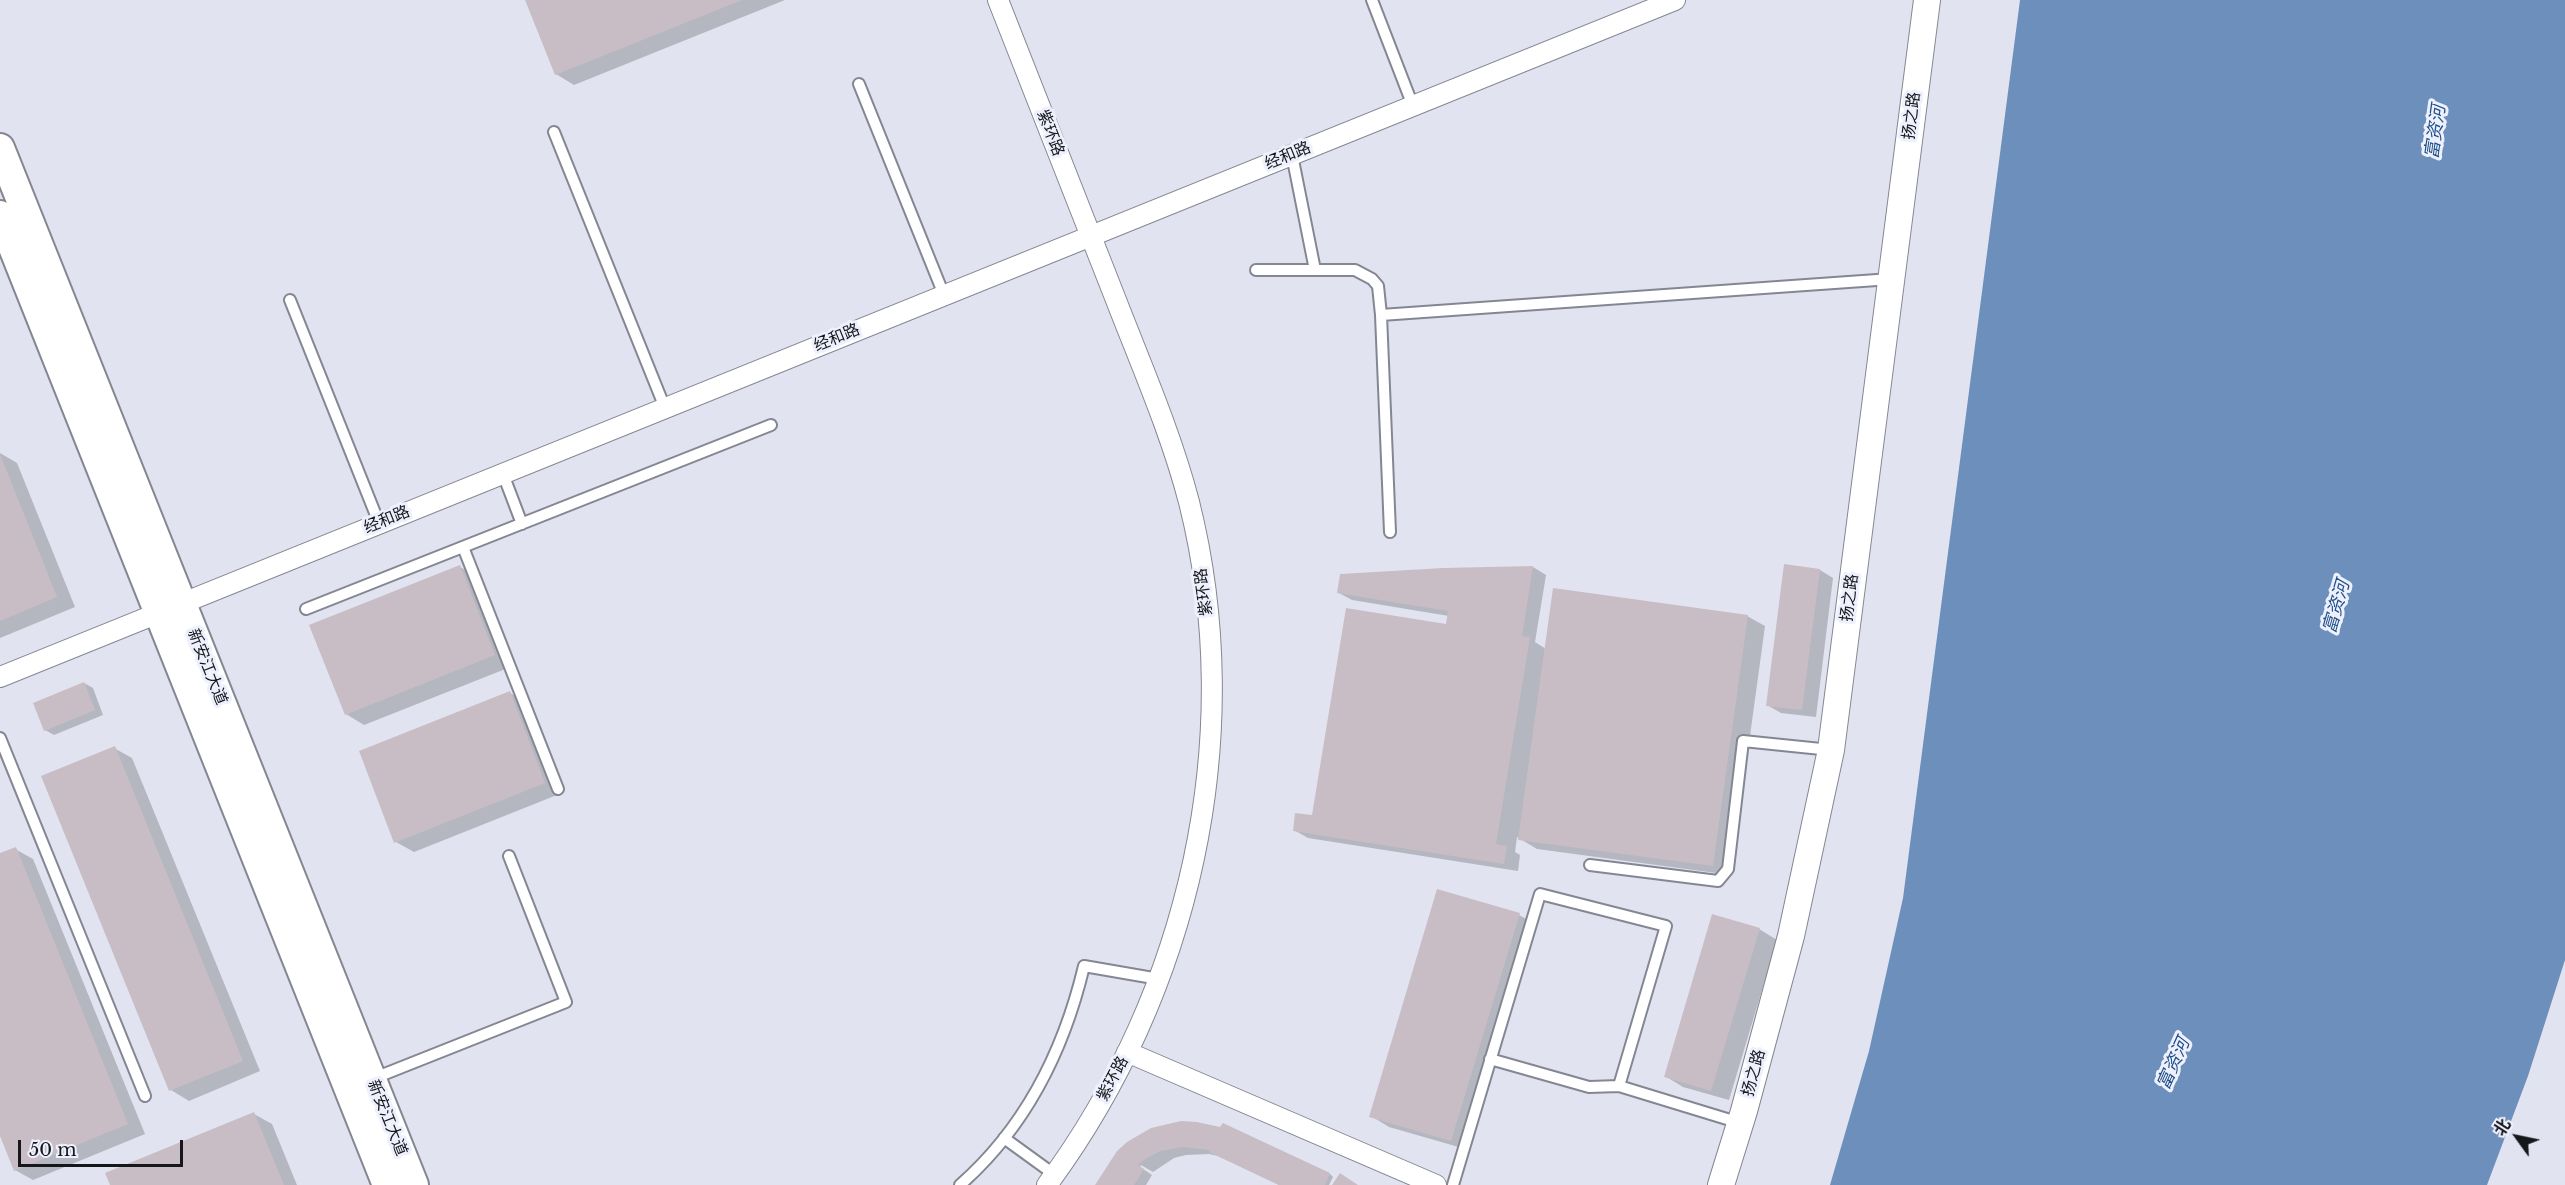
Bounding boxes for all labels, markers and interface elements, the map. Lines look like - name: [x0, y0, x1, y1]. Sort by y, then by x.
- street label: 扬之路: [1900, 91, 1924, 141]
- water label: 富资河: [2422, 104, 2450, 160]
- street label: 紫环路: [1032, 107, 1068, 159]
- street label: 经和路: [1262, 138, 1314, 174]
- street label: 经和路: [811, 320, 863, 356]
- street label: 经和路: [361, 502, 413, 538]
- street label: 紫环路: [1192, 567, 1216, 617]
- street label: 扬之路: [1838, 573, 1862, 623]
- water label: 富资河: [2319, 578, 2355, 636]
- street label: 新安江大道: [183, 626, 231, 708]
- water label: 富资河: [2153, 1035, 2195, 1093]
- street label: 扬之路: [1739, 1047, 1769, 1099]
- street label: 紫环路: [1093, 1053, 1133, 1105]
- street label: 新安江大道: [363, 1077, 411, 1159]
- north arrow: [2487, 1107, 2547, 1167]
- text: 北: [2489, 1115, 2515, 1139]
- scale bar: [21, 1128, 186, 1166]
- text: 50 m: [29, 1139, 77, 1161]

